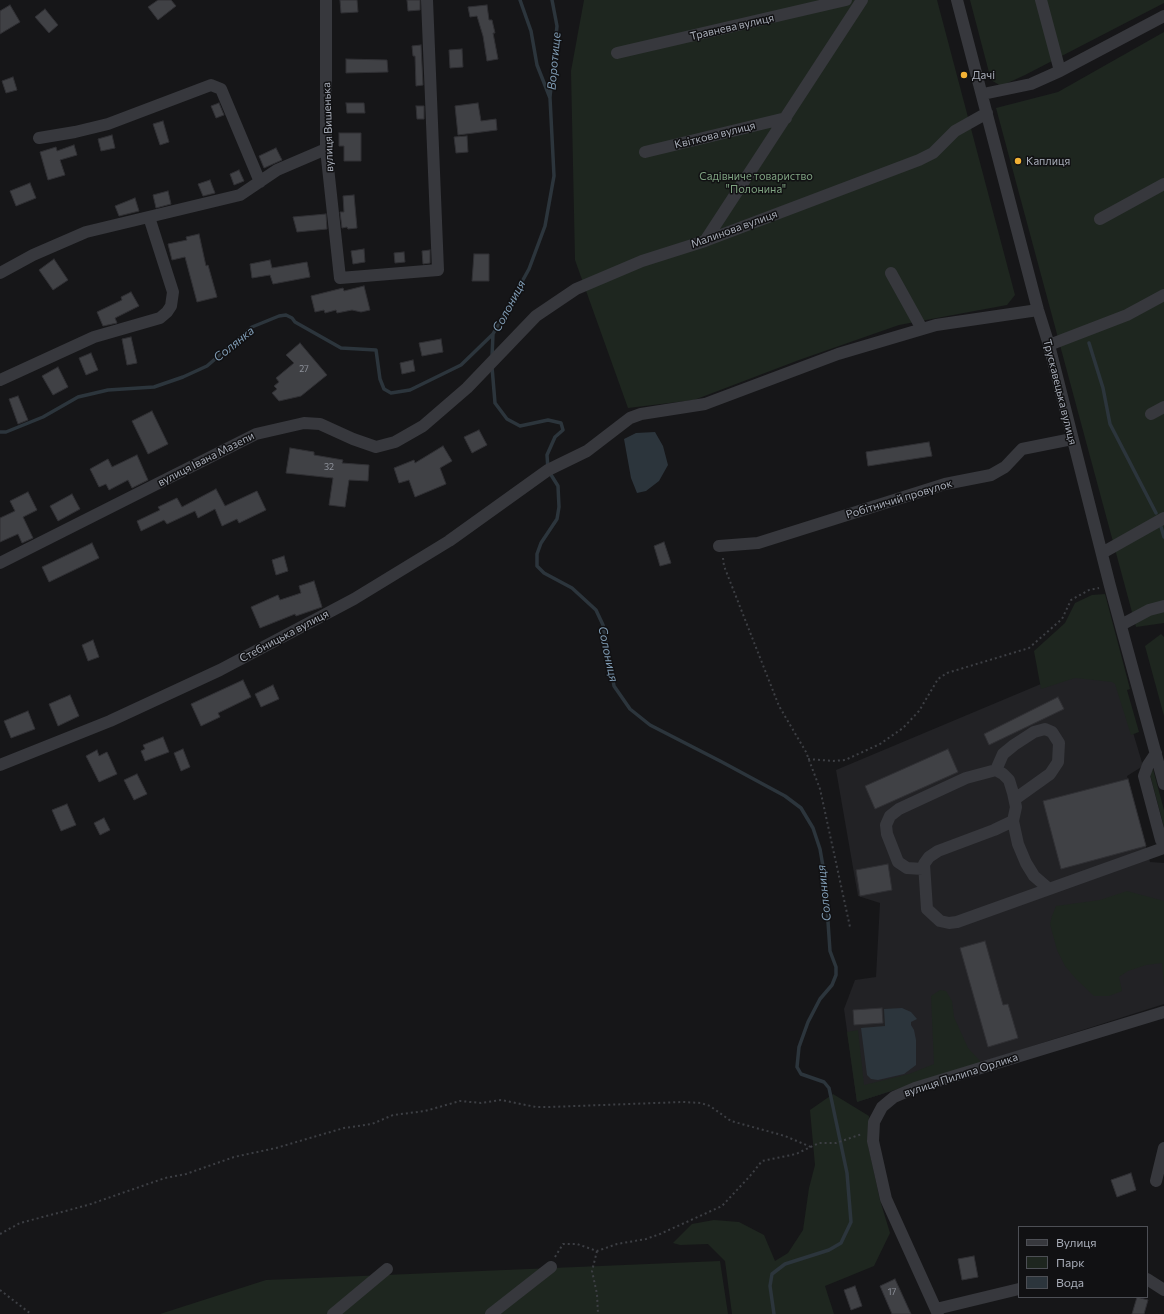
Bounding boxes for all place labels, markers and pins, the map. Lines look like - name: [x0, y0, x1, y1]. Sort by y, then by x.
- place label: Дачі: [972, 68, 995, 82]
- marker: Дачі: [959, 70, 969, 80]
- place label: Каплиця: [1026, 154, 1070, 168]
- marker: Каплиця: [1013, 156, 1023, 166]

